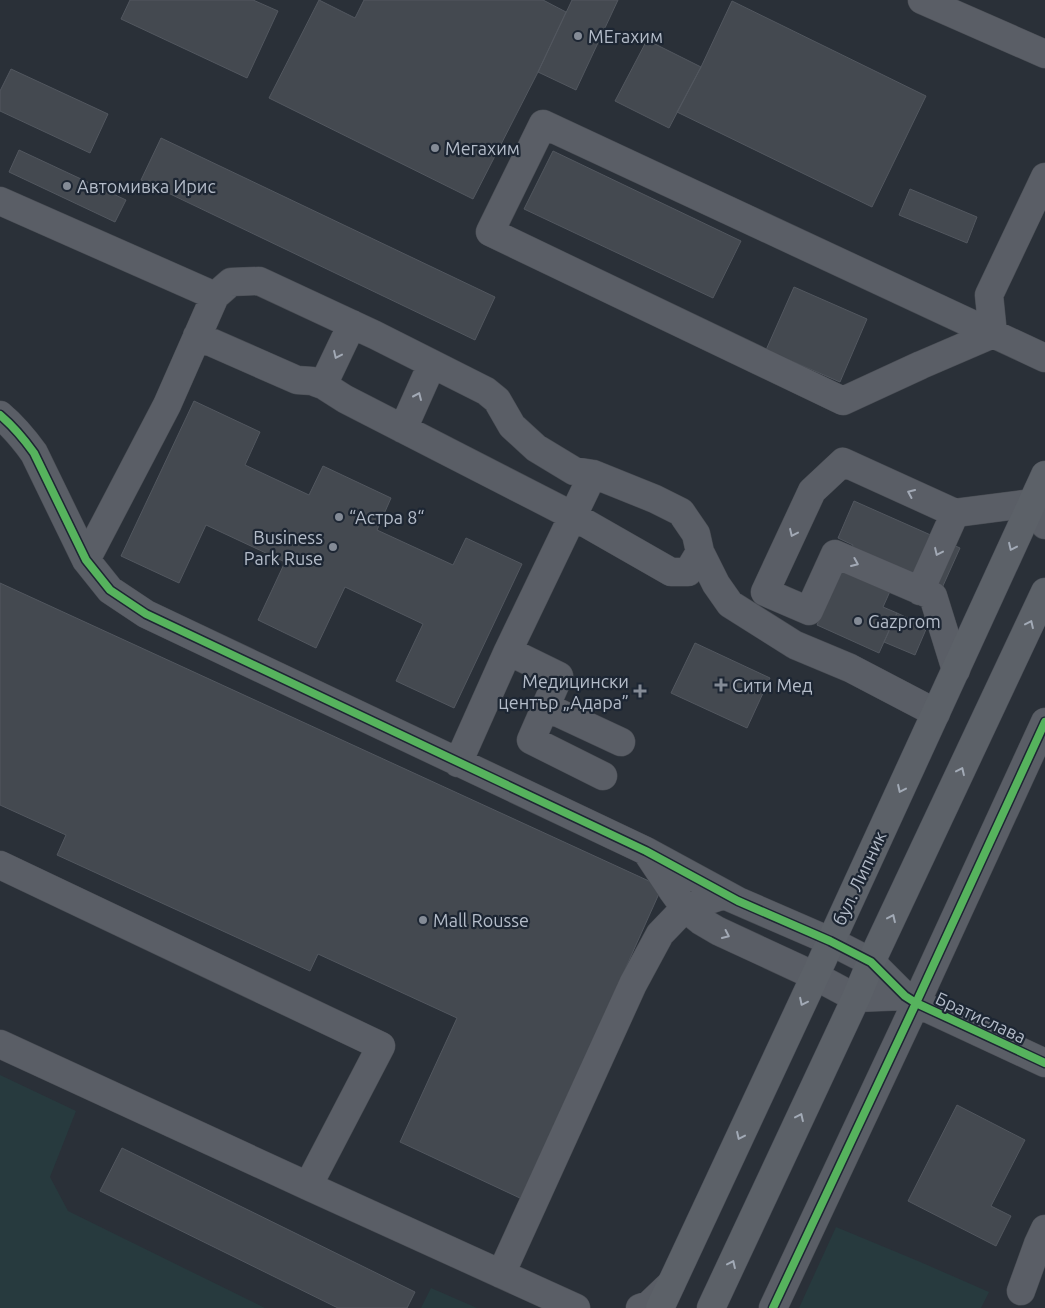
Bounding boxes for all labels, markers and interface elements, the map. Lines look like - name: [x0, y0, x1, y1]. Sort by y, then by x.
- place label: МЕгахим: [588, 26, 663, 46]
- marker: МЕгахим: [572, 30, 584, 42]
- place label: Мегахим: [445, 138, 520, 158]
- marker: Мегахим: [429, 142, 441, 154]
- place label: Автомивка Ирис: [77, 176, 216, 196]
- marker: Автомивка Ирис: [61, 180, 73, 192]
- one-way arrow: [333, 350, 344, 359]
- one-way arrow: [412, 393, 422, 401]
- one-way arrow: [907, 488, 916, 499]
- place label: “Астра 8“: [349, 507, 425, 527]
- marker: “Астра 8“: [333, 511, 345, 523]
- place label: Business Park Ruse: [244, 527, 323, 568]
- one-way arrow: [788, 528, 799, 537]
- marker: Business Park Ruse: [327, 541, 339, 553]
- one-way arrow: [1008, 542, 1018, 551]
- one-way arrow: [933, 547, 944, 556]
- one-way arrow: [850, 556, 859, 567]
- place label: Gazprom: [868, 611, 941, 631]
- marker: Gazprom: [852, 615, 864, 627]
- one-way arrow: [1024, 620, 1034, 629]
- place label: Медицински център „Адара”: [498, 671, 629, 712]
- place label: Сити Мед: [732, 675, 813, 695]
- marker: Сити Мед: [714, 678, 728, 692]
- marker: Медицински център „Адара”: [633, 684, 647, 698]
- one-way arrow: [955, 767, 965, 776]
- one-way arrow: [897, 784, 907, 793]
- street label: бул. Липник: [828, 828, 890, 928]
- place label: Mall Rousse: [433, 910, 529, 930]
- marker: Mall Rousse: [417, 914, 429, 926]
- one-way arrow: [885, 914, 896, 923]
- one-way arrow: [720, 928, 729, 938]
- street label: Братислава: [933, 987, 1029, 1047]
- one-way arrow: [799, 997, 809, 1006]
- one-way arrow: [794, 1113, 804, 1122]
- one-way arrow: [736, 1130, 746, 1139]
- one-way arrow: [725, 1260, 736, 1269]

